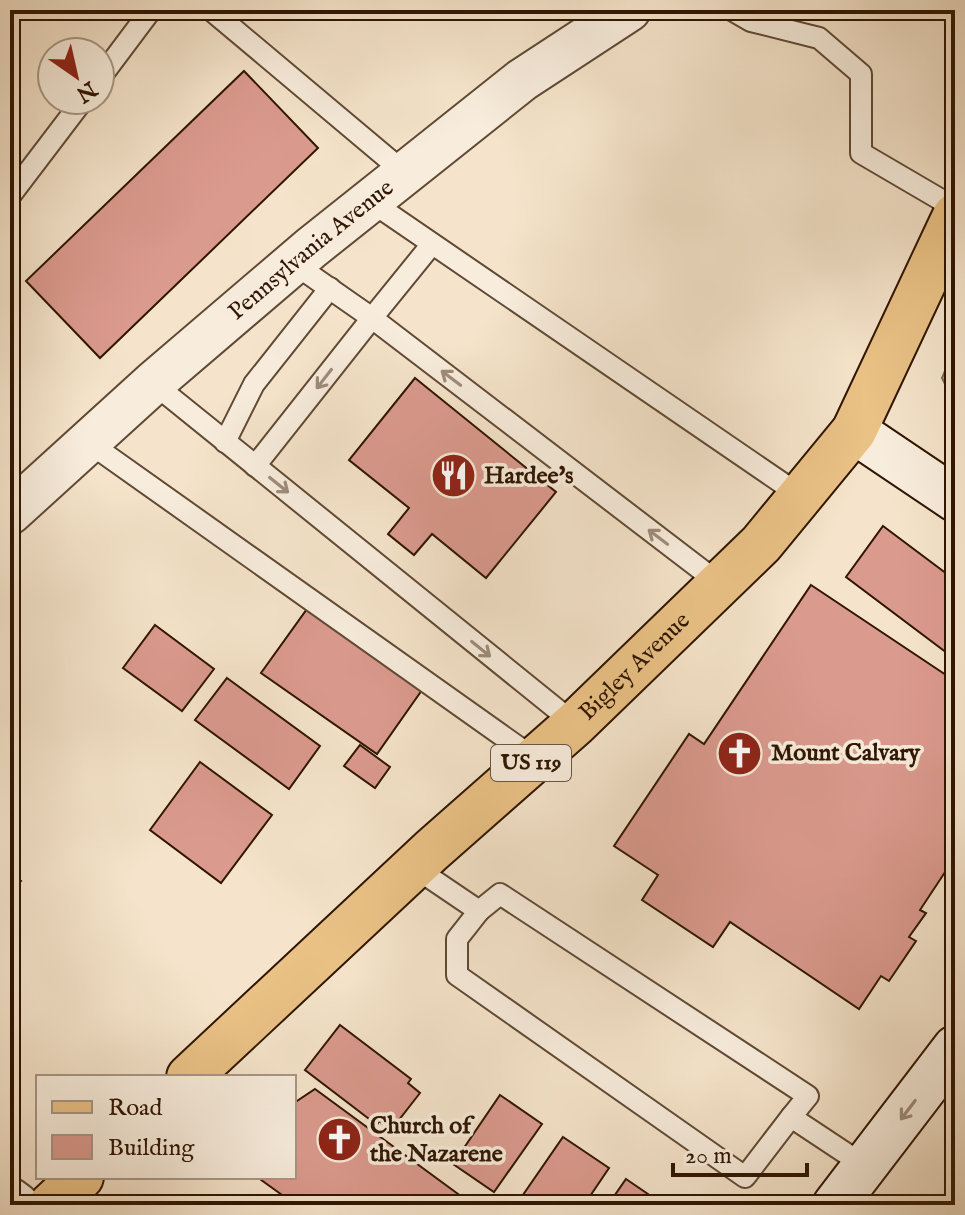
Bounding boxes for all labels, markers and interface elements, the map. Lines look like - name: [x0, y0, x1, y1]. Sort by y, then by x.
- north arrow: [36, 36, 116, 116]
- text: N: [70, 73, 103, 108]
- street label: Pennsylvania Avenue: [222, 173, 400, 327]
- one-way arrow: [315, 368, 333, 389]
- one-way arrow: [441, 370, 462, 387]
- restaurant icon: Hardee's: [429, 452, 477, 500]
- place label: Hardee's: [484, 461, 574, 492]
- one-way arrow: [268, 476, 289, 494]
- one-way arrow: [648, 528, 669, 545]
- street label: Bigley Avenue: [572, 605, 697, 727]
- one-way arrow: [470, 640, 491, 657]
- church icon: Mount Calvary: [716, 729, 764, 777]
- place label: Mount Calvary: [771, 738, 921, 769]
- road number: US 119: [491, 745, 571, 781]
- legend: [36, 1075, 296, 1179]
- text: Road: [108, 1093, 162, 1124]
- one-way arrow: [899, 1099, 916, 1120]
- place label: Church of the Nazarene: [370, 1111, 503, 1170]
- church icon: Church of the Nazarene: [315, 1116, 363, 1164]
- scale bar: [673, 1127, 807, 1177]
- text: Building: [108, 1133, 195, 1164]
- text: 20 m: [685, 1141, 732, 1172]

